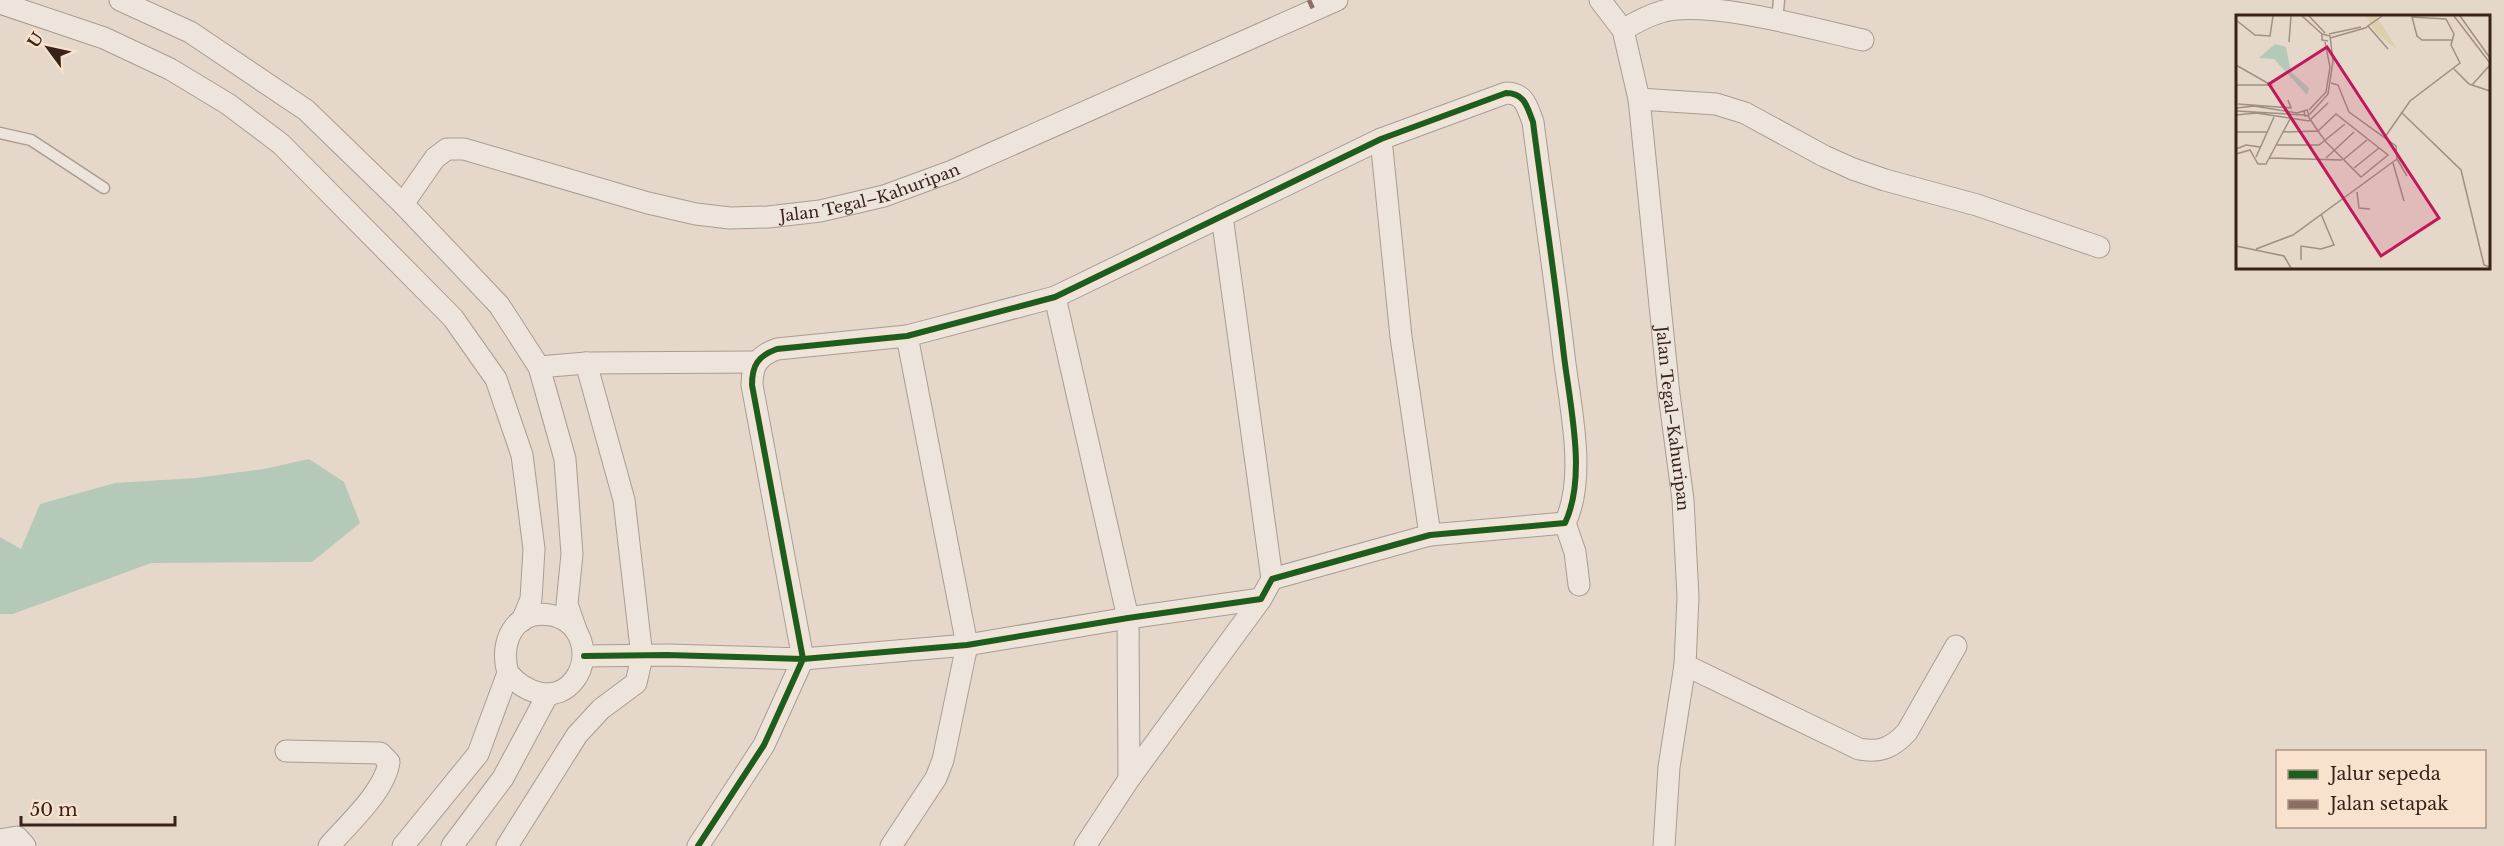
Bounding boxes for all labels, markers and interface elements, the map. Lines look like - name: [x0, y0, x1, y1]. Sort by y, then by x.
- inset map: [2236, 15, 2489, 268]
- north arrow: [18, 18, 78, 78]
- text: U: [23, 28, 48, 51]
- street label: Jalan Tegal–Kahuripan: [776, 159, 963, 226]
- street label: Jalan Tegal–Kahuripan: [1652, 323, 1694, 512]
- legend: [2276, 750, 2486, 828]
- text: Jalur sepeda: [2328, 763, 2441, 785]
- scale bar: [21, 789, 176, 827]
- text: Jalan setapak: [2328, 793, 2448, 815]
- text: 50 m: [30, 799, 78, 821]

